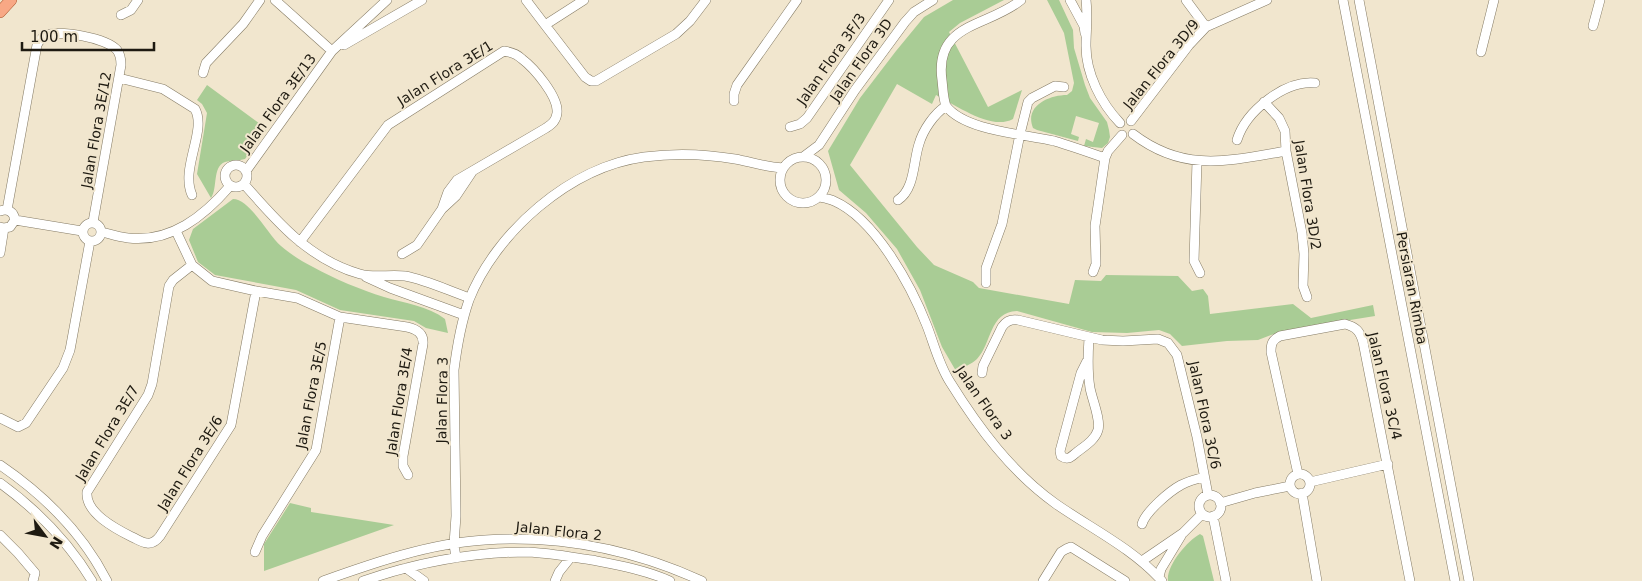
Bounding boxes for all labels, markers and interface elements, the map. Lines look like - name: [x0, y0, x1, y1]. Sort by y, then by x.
- street label: Jalan Flora 3F/3: [793, 10, 869, 109]
- street label: Jalan Flora 3D: [826, 15, 896, 105]
- street label: Jalan Flora 3D/9: [1119, 16, 1202, 113]
- scale bar: [22, 20, 155, 52]
- text: 100 m: [30, 28, 78, 46]
- street label: Jalan Flora 3E/1: [394, 37, 496, 109]
- street label: Jalan Flora 3E/13: [236, 51, 319, 156]
- street label: Jalan Flora 3E/12: [78, 70, 114, 191]
- street label: Jalan Flora 3D/2: [1291, 138, 1325, 251]
- street label: Persiaran Rimba: [1393, 230, 1431, 346]
- street label: Jalan Flora 3C/4: [1365, 330, 1405, 442]
- street label: Jalan Flora 3E/5: [293, 340, 329, 451]
- street label: Jalan Flora 3E/4: [382, 346, 415, 457]
- street label: Jalan Flora 3: [433, 357, 451, 444]
- street label: Jalan Flora 3C/6: [1186, 359, 1224, 471]
- street label: Jalan Flora 3: [952, 362, 1015, 443]
- street label: Jalan Flora 3E/7: [72, 382, 142, 485]
- street label: Jalan Flora 3E/6: [154, 412, 226, 514]
- north arrow: [20, 511, 70, 561]
- street label: Jalan Flora 2: [514, 518, 603, 543]
- text: N: [46, 534, 66, 552]

